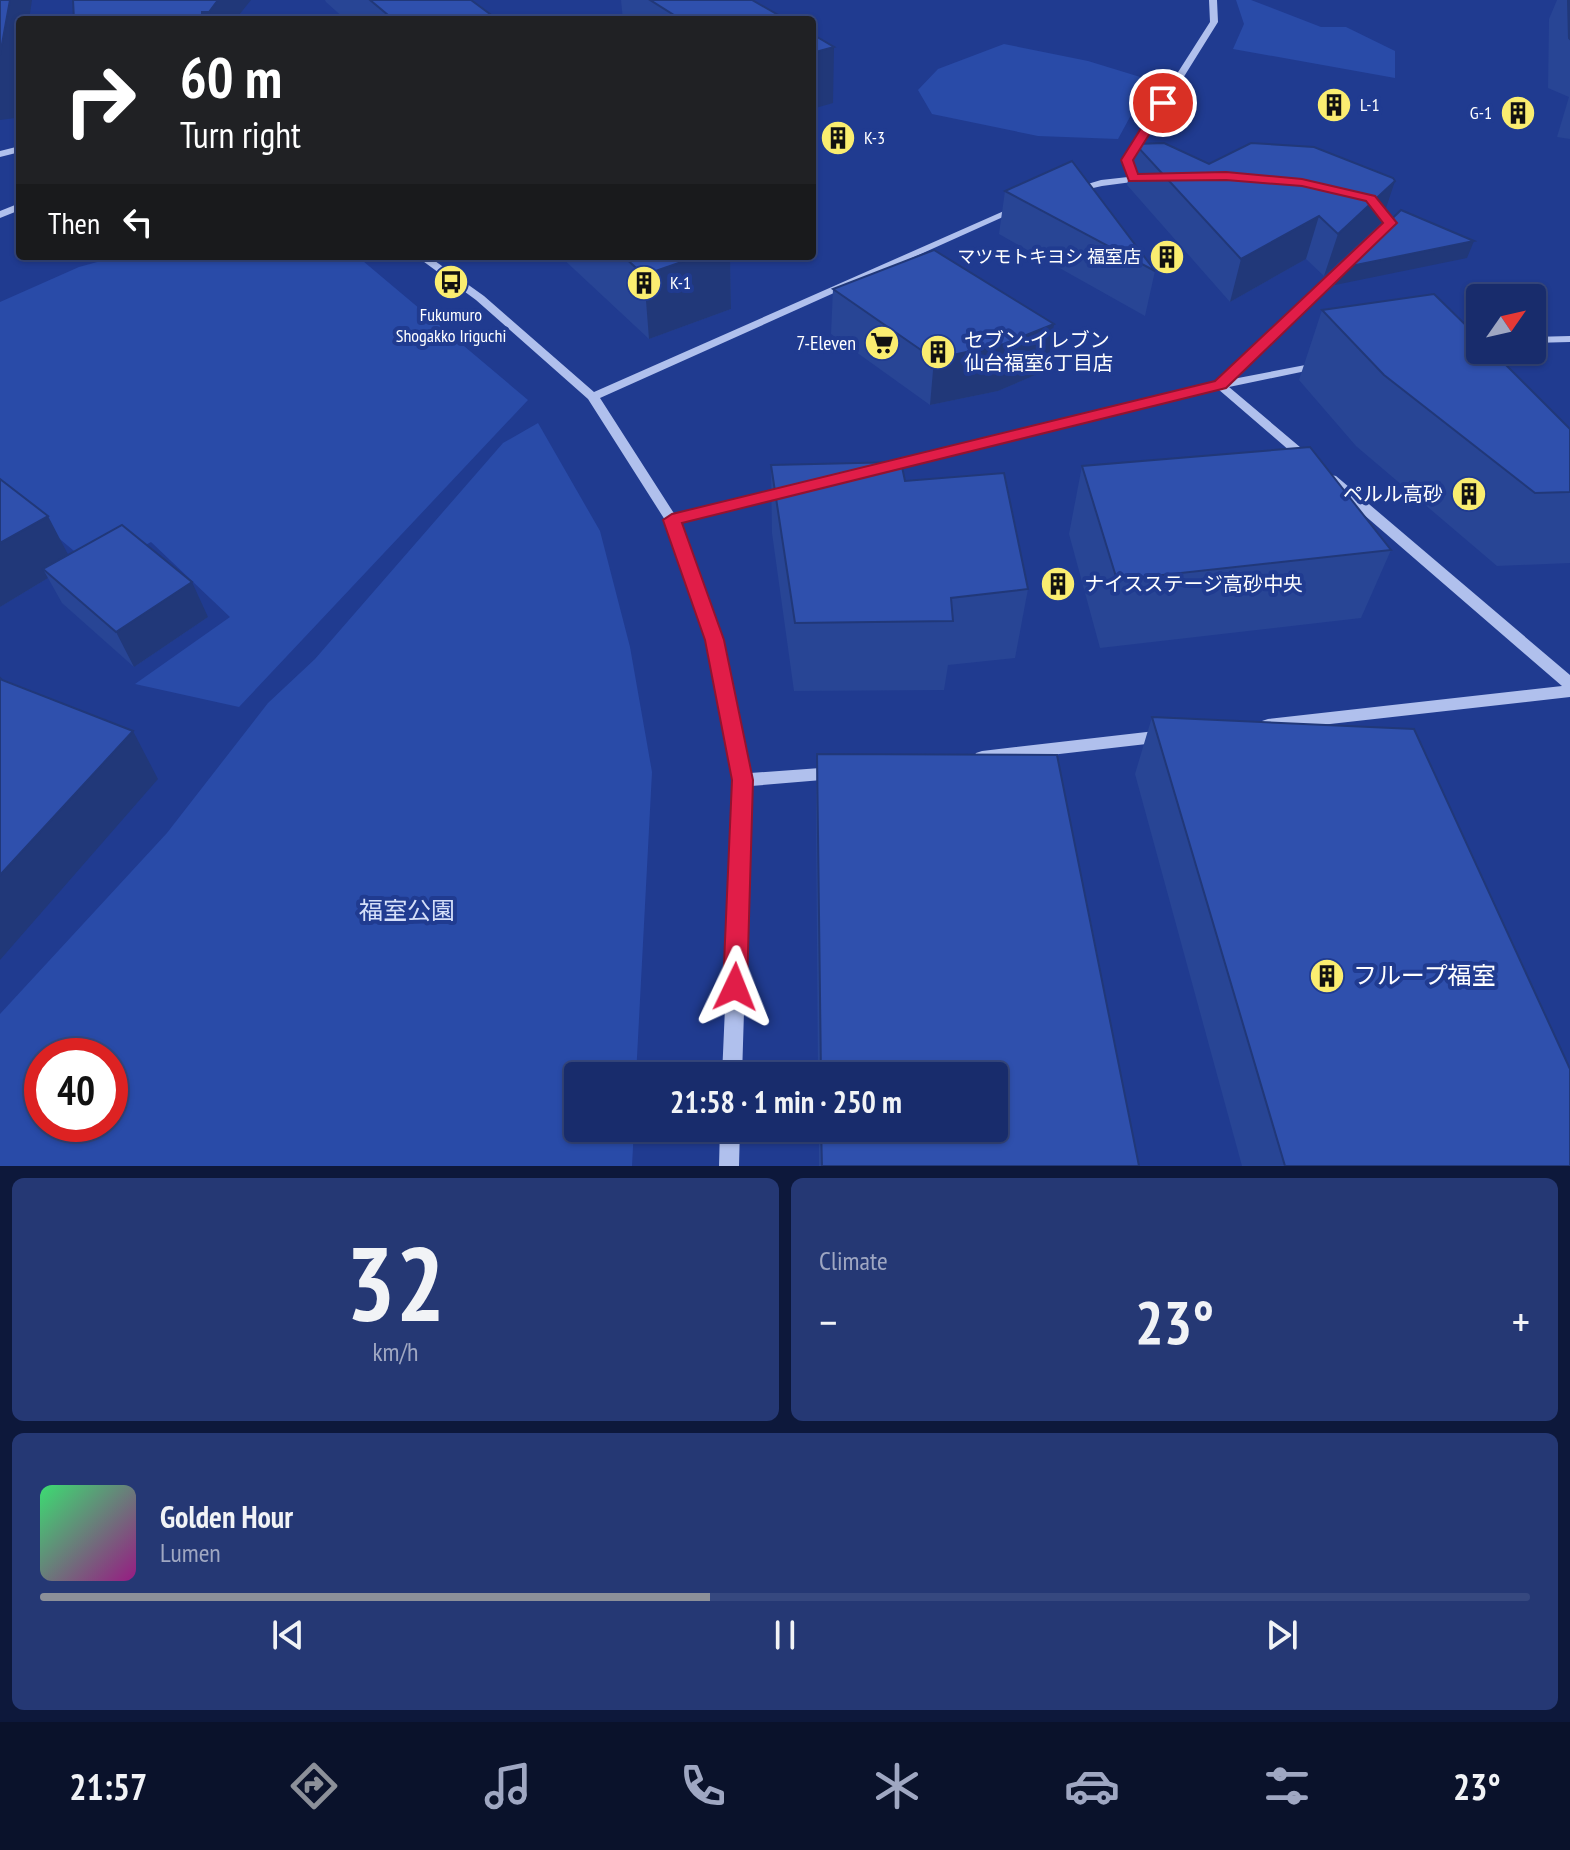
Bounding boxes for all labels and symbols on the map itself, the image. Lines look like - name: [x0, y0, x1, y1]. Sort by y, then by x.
- pin: [1129, 69, 1197, 137]
- building icon: L-1: [1315, 86, 1353, 124]
- place label: L-1: [1360, 93, 1380, 116]
- building icon: G-1: [1499, 94, 1537, 132]
- place label: G-1: [1470, 101, 1492, 124]
- building icon: K-3: [819, 119, 857, 157]
- place label: K-3: [864, 126, 885, 149]
- building icon: マツモトキヨシ 福室店: [1148, 238, 1186, 276]
- place label: マツモトキヨシ 福室店: [957, 245, 1141, 268]
- bus stop icon: Fukumuro Shogakko Iriguchi: [432, 263, 470, 301]
- building icon: K-1: [625, 264, 663, 302]
- place label: K-1: [670, 271, 691, 294]
- north arrow: [1466, 284, 1546, 364]
- place label: Fukumuro Shogakko Iriguchi: [396, 303, 506, 347]
- supermarket icon: 7-Eleven: [863, 324, 901, 362]
- place label: セブン-イレブン 仙台福室6丁目店: [964, 327, 1113, 376]
- place label: 7-Eleven: [796, 330, 856, 356]
- building icon: セブン-イレブン 仙台福室6丁目店: [919, 333, 957, 371]
- building icon: ペルル高砂: [1450, 475, 1488, 513]
- place label: ペルル高砂: [1343, 481, 1443, 507]
- building icon: ナイスステージ高砂中央: [1039, 565, 1077, 603]
- place label: ナイスステージ高砂中央: [1084, 571, 1303, 597]
- park label: 福室公園: [359, 895, 455, 926]
- position arrow: [693, 945, 777, 1029]
- building icon: フループ福室: [1308, 957, 1346, 995]
- place label: フループ福室: [1353, 960, 1496, 991]
- speed limit sign: 40: [24, 1038, 128, 1142]

